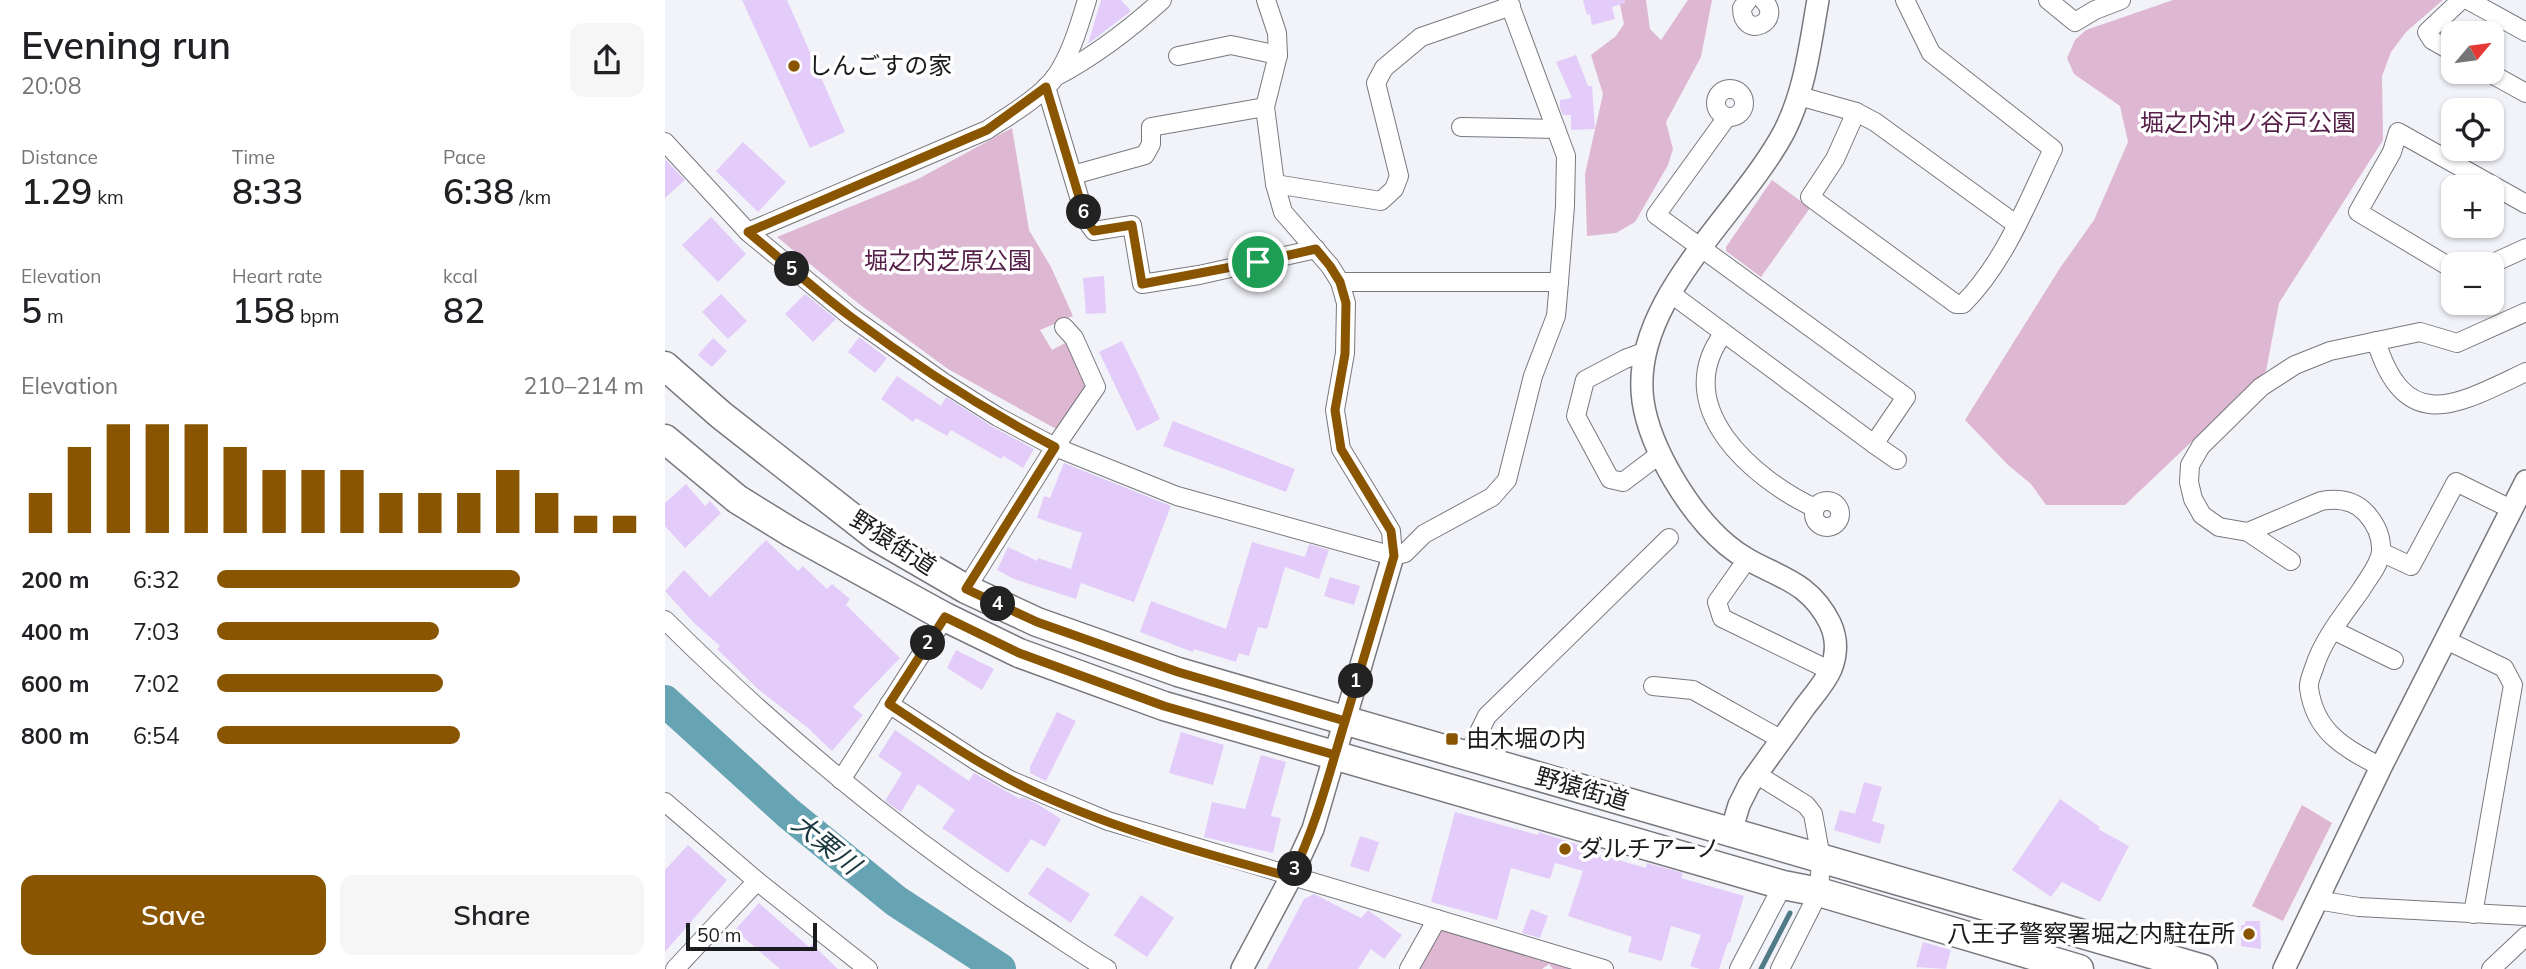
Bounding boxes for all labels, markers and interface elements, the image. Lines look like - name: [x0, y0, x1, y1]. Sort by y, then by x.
- text: Evening run: [21, 21, 231, 69]
- north arrow: [2441, 21, 2504, 84]
- map controls: [2441, 21, 2504, 315]
- button: share: [570, 23, 644, 97]
- place label: しんごすの家: [808, 50, 952, 80]
- marker: しんごすの家: [786, 58, 802, 74]
- text: 20:08: [21, 71, 81, 100]
- button: locate: [2441, 98, 2504, 161]
- park label: 堀之内沖ノ谷戸公園: [2140, 107, 2356, 137]
- text: Distance: [21, 145, 98, 169]
- text: Time: [232, 145, 275, 169]
- text: Pace: [443, 145, 486, 169]
- text: 1.29: [21, 169, 92, 213]
- text: 8:33: [232, 169, 303, 213]
- text: 6:38: [443, 169, 514, 213]
- button: +: [2441, 175, 2504, 238]
- text: km: [92, 185, 124, 209]
- text: /km: [514, 185, 551, 209]
- pin: 6: [1067, 194, 1101, 230]
- text: 6: [1078, 199, 1089, 223]
- pin: [1228, 232, 1288, 292]
- icon: arrive: [1239, 243, 1277, 281]
- park label: 堀之内芝原公園: [864, 245, 1032, 275]
- pin: 5: [775, 252, 809, 286]
- button: −: [2441, 252, 2504, 315]
- text: 5: [786, 256, 797, 280]
- text: Elevation: [21, 264, 101, 288]
- text: Heart rate: [232, 264, 322, 288]
- text: kcal: [443, 264, 478, 288]
- text: 5: [21, 288, 42, 332]
- text: 158: [232, 288, 295, 332]
- text: 82: [443, 288, 485, 332]
- text: m: [42, 304, 64, 328]
- text: bpm: [295, 304, 339, 328]
- text: Elevation: [21, 371, 118, 400]
- text: 210–214 m: [523, 371, 644, 400]
- street label: 野猿街道: [845, 503, 942, 581]
- text: 200 m: [21, 565, 89, 594]
- text: 6:32: [133, 565, 180, 594]
- pin: 4: [981, 586, 1015, 622]
- text: 4: [992, 591, 1003, 615]
- text: 400 m: [21, 617, 89, 646]
- text: 7:03: [133, 617, 180, 646]
- pin: 2: [911, 626, 945, 660]
- text: 2: [922, 630, 933, 654]
- pin: 1: [1339, 664, 1373, 698]
- text: 1: [1350, 668, 1361, 692]
- text: 600 m: [21, 669, 89, 698]
- text: 7:02: [133, 669, 180, 698]
- text: 800 m: [21, 721, 89, 750]
- text: 6:54: [133, 721, 180, 750]
- place label: 由木堀の内: [1466, 723, 1586, 753]
- marker: 由木堀の内: [1444, 731, 1460, 747]
- street label: 野猿街道: [1532, 760, 1633, 816]
- water label: 大栗川: [786, 806, 869, 883]
- place label: ダルチアーノ: [1579, 833, 1720, 863]
- marker: ダルチアーノ: [1557, 841, 1573, 857]
- pin: 3: [1277, 852, 1313, 886]
- text: 3: [1289, 856, 1300, 880]
- button: Save: [21, 875, 326, 955]
- button: Share: [340, 875, 644, 955]
- place label: 八王子警察署堀之内駐在所: [1947, 918, 2235, 948]
- scale bar: [686, 920, 817, 952]
- text: 50 m: [697, 923, 741, 947]
- marker: 八王子警察署堀之内駐在所: [2241, 926, 2257, 942]

